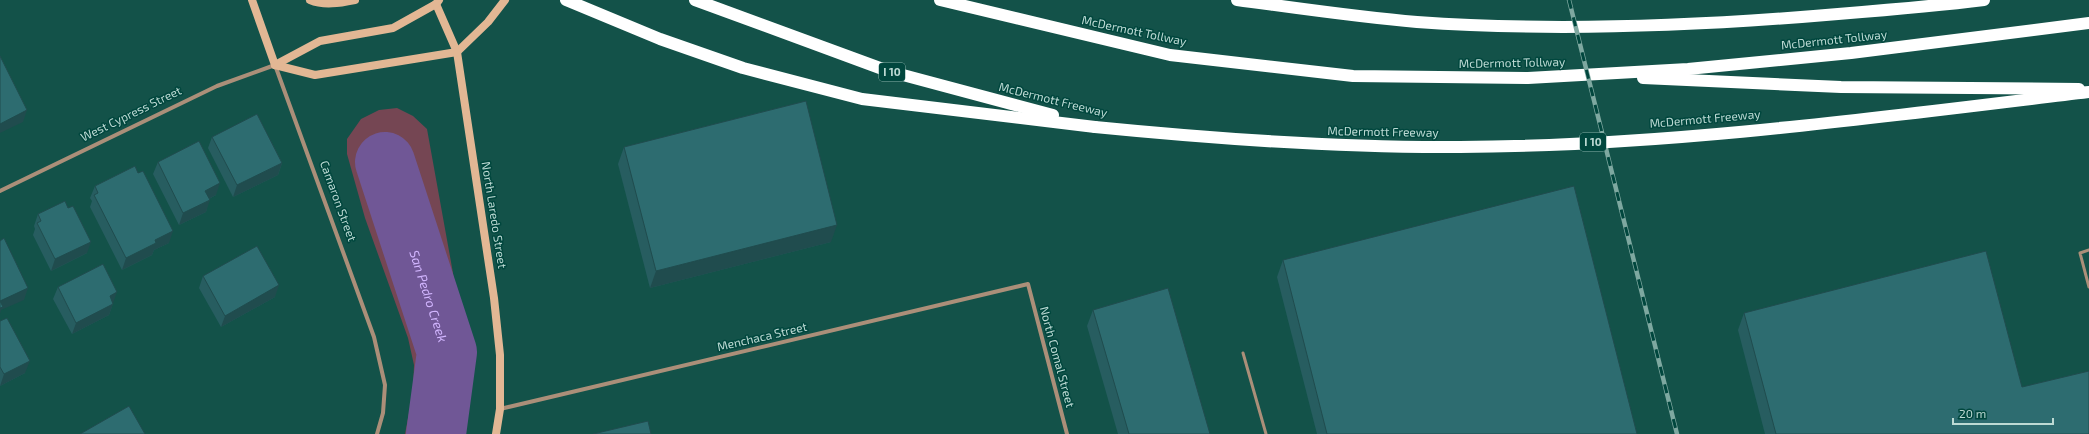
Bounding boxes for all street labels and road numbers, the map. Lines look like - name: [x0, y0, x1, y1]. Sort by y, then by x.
- street label: McDermott Tollway: [1081, 12, 1188, 48]
- street label: McDermott Tollway: [1780, 26, 1888, 52]
- street label: McDermott Tollway: [1459, 54, 1566, 70]
- road number: I 10: [879, 63, 905, 81]
- street label: McDermott Freeway: [998, 79, 1110, 119]
- street label: West Cypress Street: [78, 82, 184, 144]
- street label: McDermott Freeway: [1649, 106, 1762, 130]
- street label: McDermott Freeway: [1327, 123, 1439, 139]
- road number: I 10: [1580, 133, 1606, 151]
- street label: Camaron Street: [318, 158, 360, 243]
- street label: North Laredo Street: [480, 160, 510, 270]
- street label: North Comal Street: [1038, 305, 1078, 409]
- street label: Menchaca Street: [715, 319, 809, 353]

